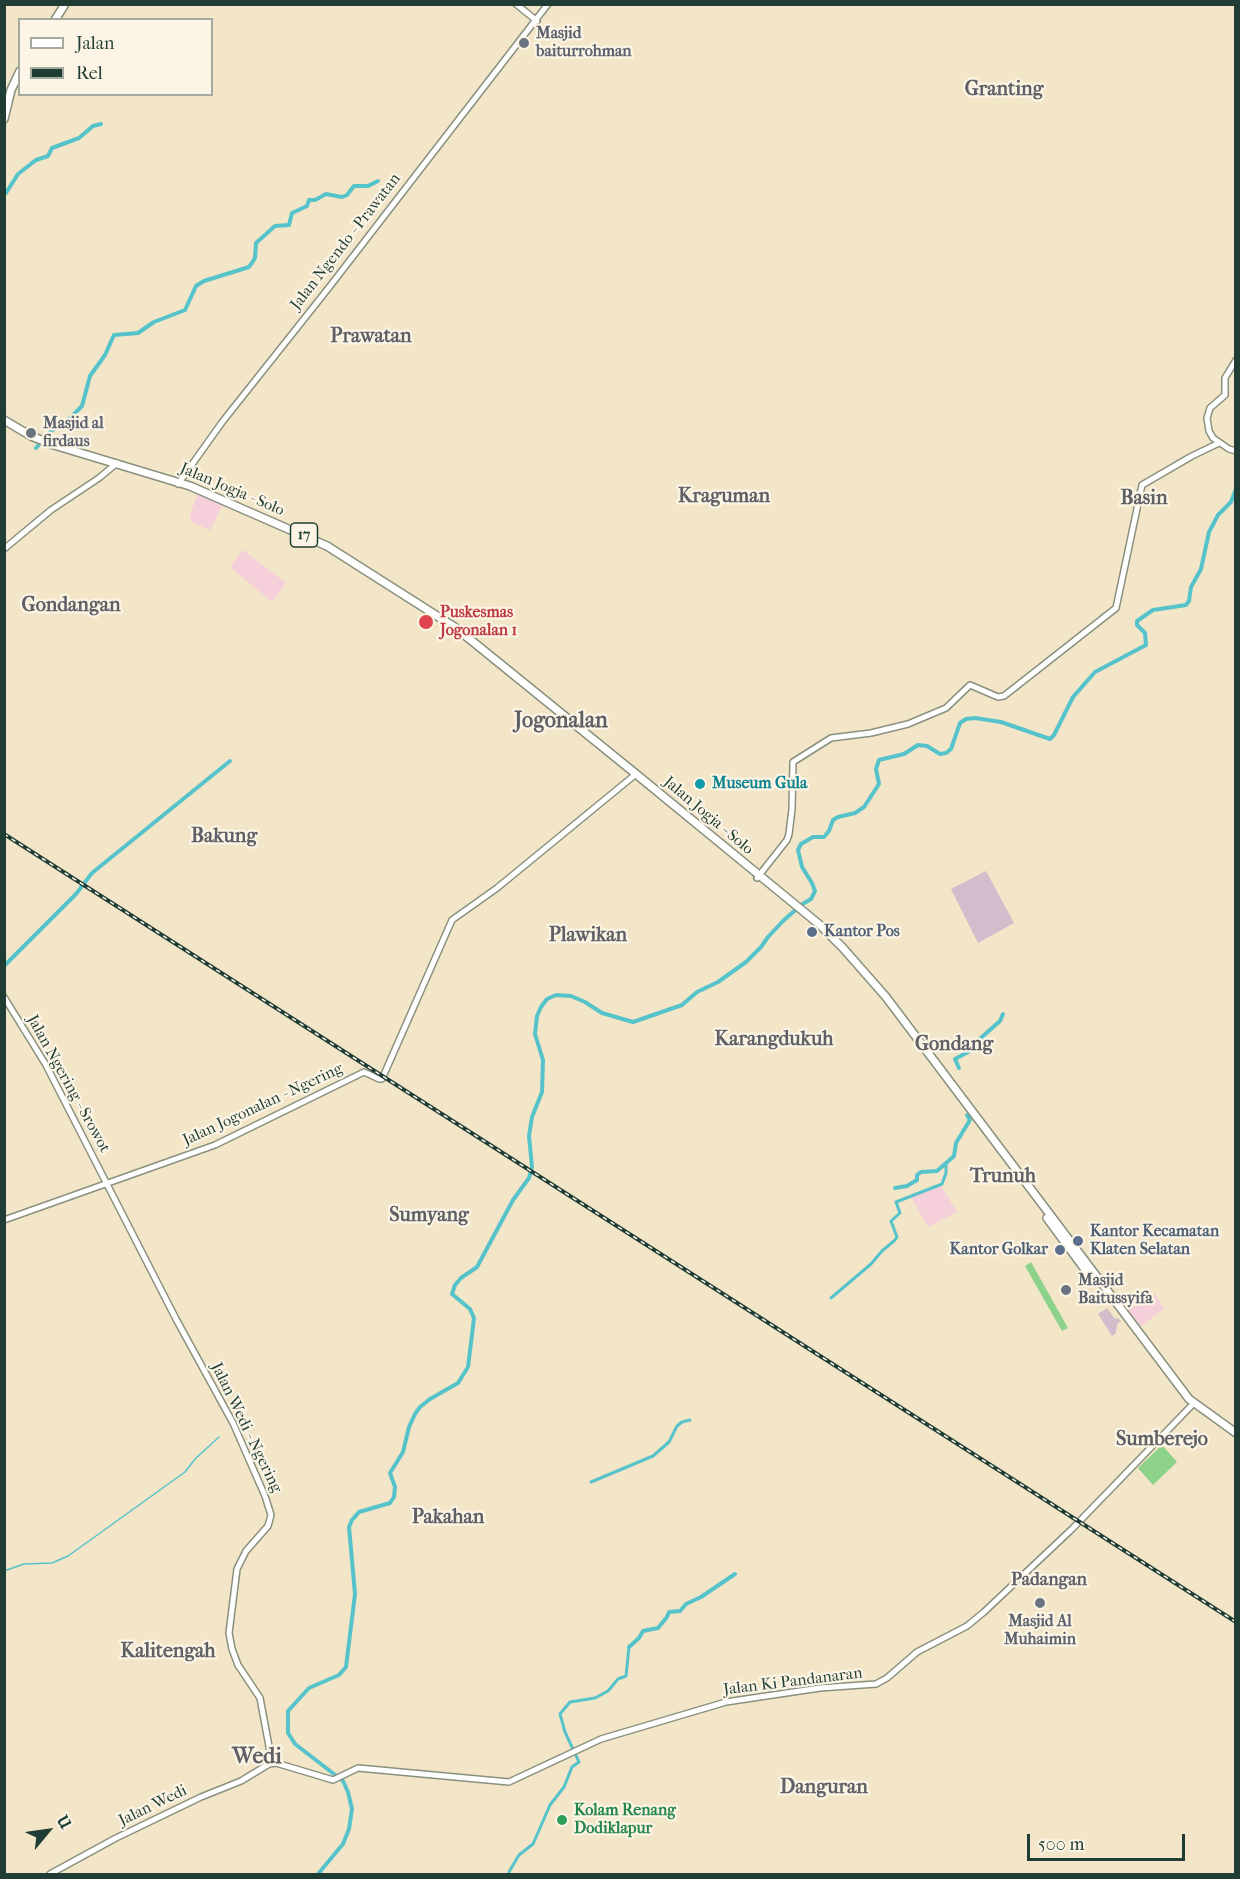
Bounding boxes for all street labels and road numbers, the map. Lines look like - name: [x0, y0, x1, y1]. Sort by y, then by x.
- street label: Jalan Ngendo - Prawatan: [287, 170, 405, 314]
- street label: Jalan Jogja - Solo: [177, 459, 287, 521]
- road number: 17: [290, 523, 318, 547]
- street label: Jalan Jogja - Solo: [659, 773, 757, 859]
- street label: Jalan Ngering - Srowot: [22, 1012, 114, 1156]
- street label: Jalan Jogonalan - Ngering: [180, 1059, 346, 1151]
- street label: Jalan Wedi - Ngering: [206, 1360, 286, 1496]
- street label: Jalan Ki Pandanaran: [722, 1664, 864, 1700]
- street label: Jalan Wedi: [116, 1781, 190, 1831]

